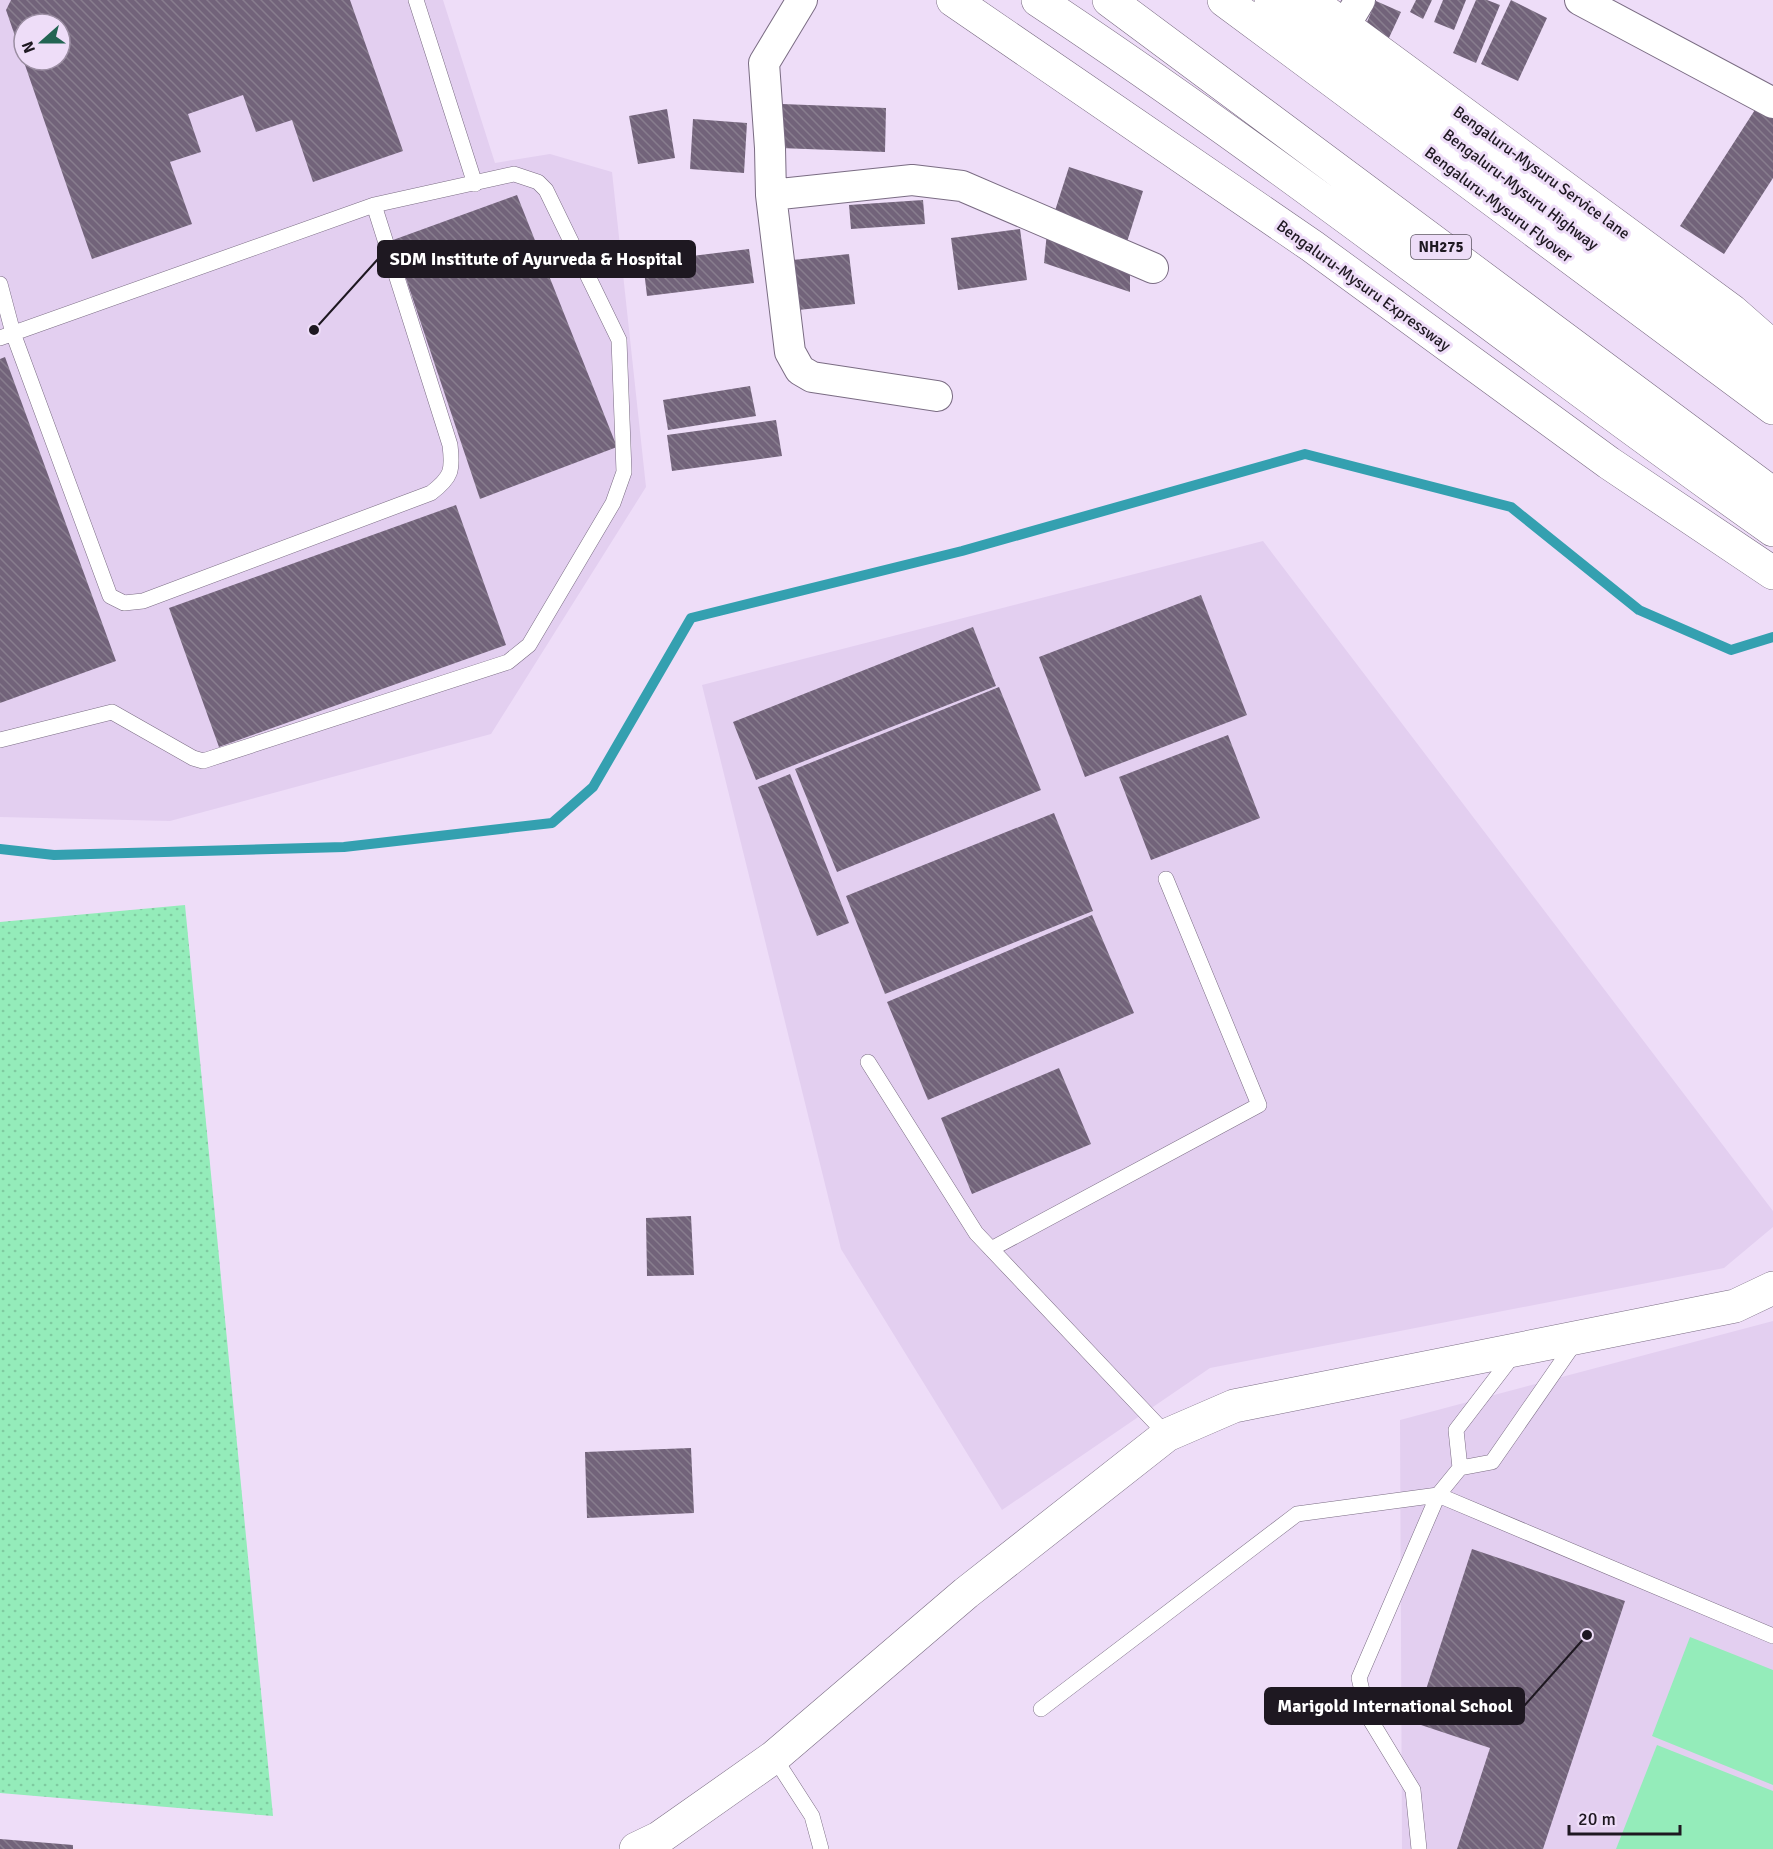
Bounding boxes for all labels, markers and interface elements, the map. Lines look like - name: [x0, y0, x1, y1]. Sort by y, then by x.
- north arrow: [12, 12, 72, 72]
- text: N: [18, 38, 40, 56]
- street label: Bengaluru-Mysuru Service lane: [1449, 102, 1634, 244]
- street label: Bengaluru-Mysuru Highway: [1439, 125, 1603, 255]
- street label: Bengaluru-Mysuru Flyover: [1420, 143, 1576, 267]
- street label: Bengaluru-Mysuru Expressway: [1273, 216, 1455, 356]
- road number: NH275: [1411, 235, 1471, 259]
- callout: SDM Institute of Ayurveda & Hospital: [378, 241, 695, 277]
- text: SDM Institute of Ayurveda & Hospital: [390, 248, 683, 270]
- callout: Marigold International School: [1265, 1688, 1524, 1724]
- text: Marigold International School: [1277, 1695, 1513, 1717]
- scale bar: [1569, 1798, 1680, 1836]
- text: 20 m: [1578, 1808, 1616, 1830]

